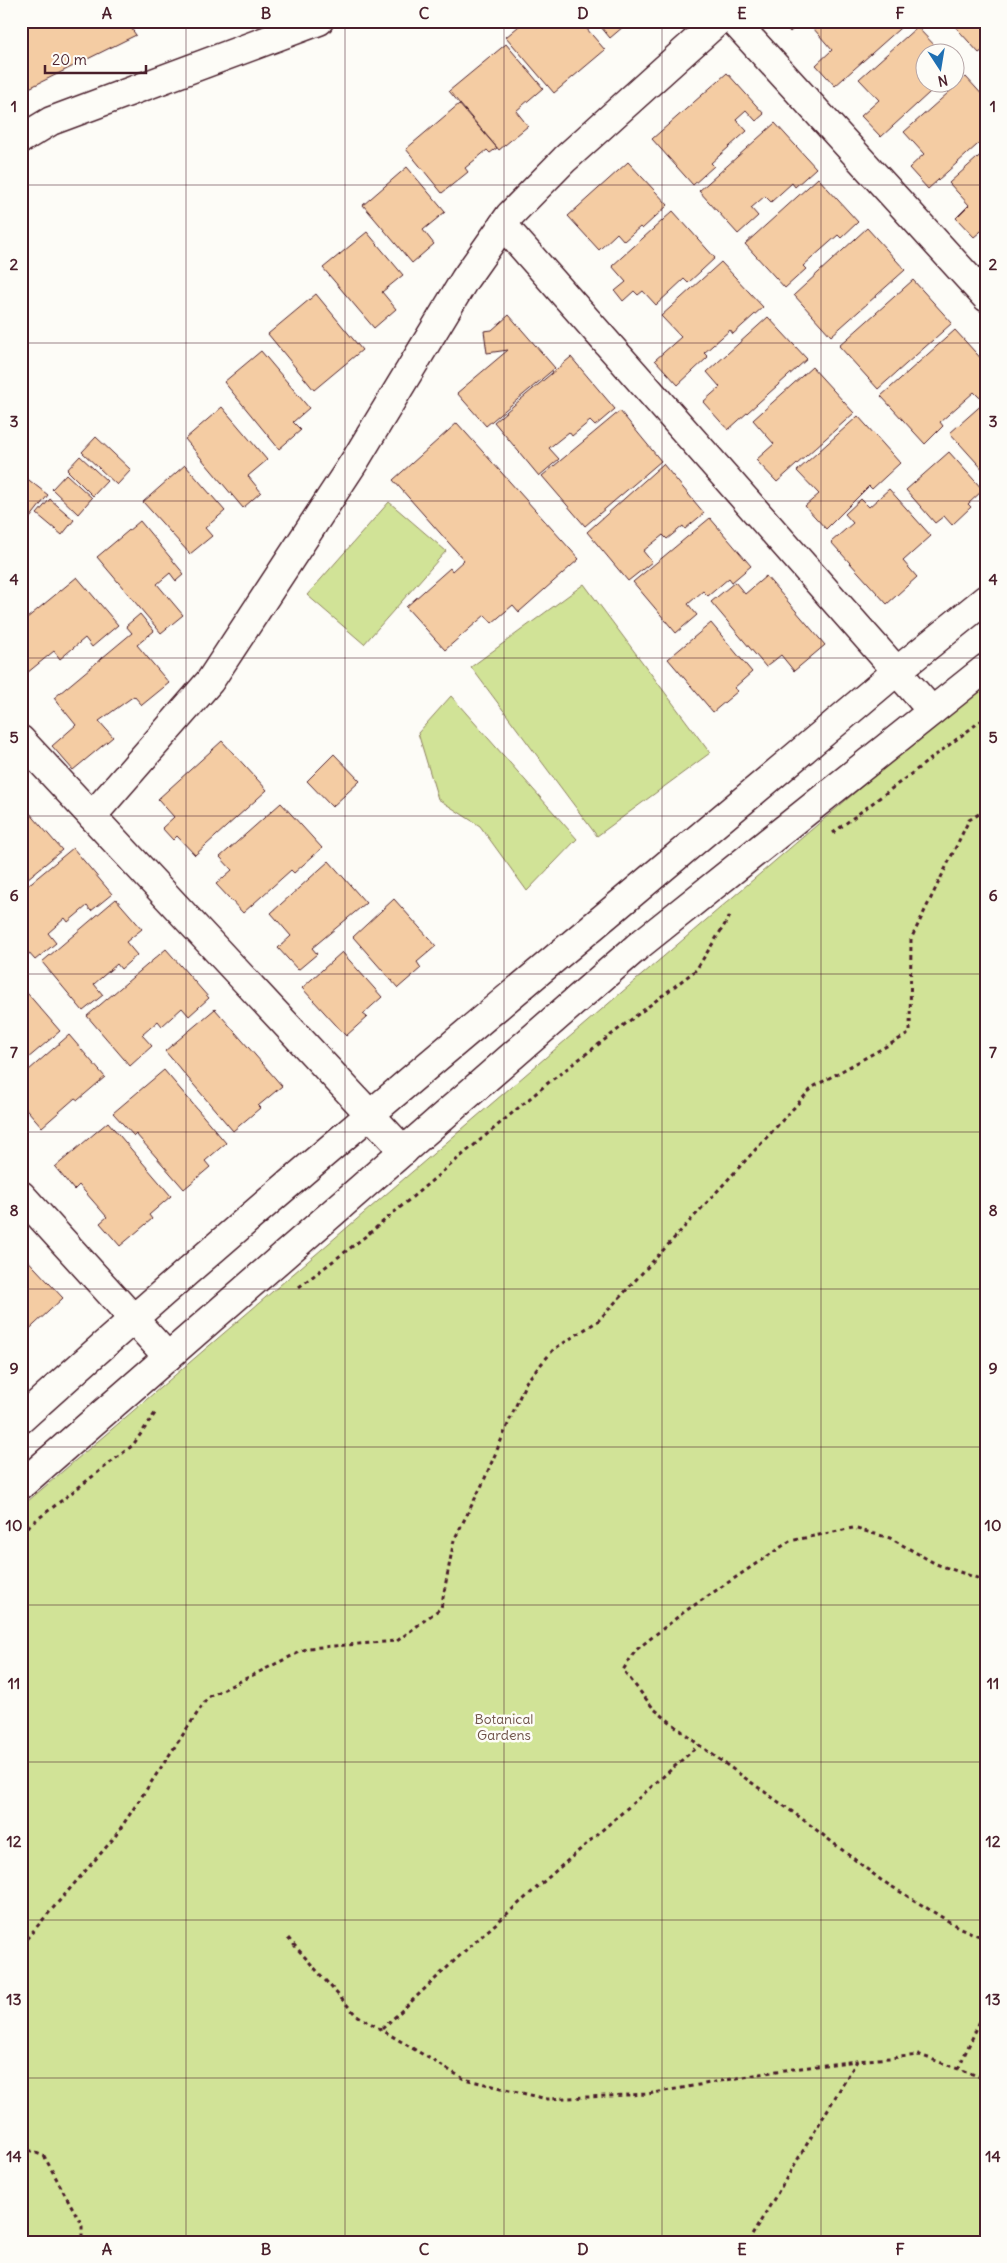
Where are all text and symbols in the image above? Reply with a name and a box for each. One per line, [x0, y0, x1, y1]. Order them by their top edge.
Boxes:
text: A [102, 3, 112, 23]
text: B [261, 3, 272, 23]
text: C [419, 3, 430, 23]
text: D [577, 3, 589, 23]
text: E [737, 3, 747, 23]
text: F [895, 3, 905, 23]
scale bar [45, 42, 146, 74]
north arrow [914, 42, 964, 92]
text: 20 m [52, 50, 87, 69]
text: N [936, 71, 949, 91]
text: 1 [11, 96, 17, 116]
text: 1 [990, 96, 996, 116]
text: 2 [10, 254, 19, 274]
text: 2 [989, 254, 998, 274]
text: 3 [9, 411, 19, 431]
text: 3 [988, 411, 998, 431]
text: 4 [9, 569, 19, 589]
text: 4 [988, 569, 998, 589]
text: 5 [9, 727, 19, 747]
text: 5 [988, 727, 998, 747]
text: 6 [9, 885, 19, 905]
text: 6 [988, 885, 998, 905]
text: 7 [10, 1042, 18, 1062]
text: 7 [989, 1042, 997, 1062]
text: 8 [9, 1200, 19, 1220]
text: 8 [988, 1200, 998, 1220]
text: 9 [9, 1358, 19, 1378]
text: 9 [988, 1358, 998, 1378]
text: 10 [6, 1515, 22, 1535]
text: 10 [985, 1515, 1001, 1535]
text: 11 [8, 1673, 20, 1693]
text: 11 [987, 1673, 999, 1693]
park label: Botanical Gardens [474, 1710, 534, 1744]
text: 12 [6, 1831, 22, 1851]
text: 12 [985, 1831, 1001, 1851]
text: 13 [6, 1989, 22, 2009]
text: 13 [985, 1989, 1001, 2009]
text: 14 [6, 2146, 22, 2166]
text: 14 [985, 2146, 1001, 2166]
text: A [102, 2239, 112, 2259]
text: B [261, 2239, 272, 2259]
text: C [419, 2239, 430, 2259]
text: D [577, 2239, 589, 2259]
text: E [737, 2239, 747, 2259]
text: F [895, 2239, 905, 2259]

